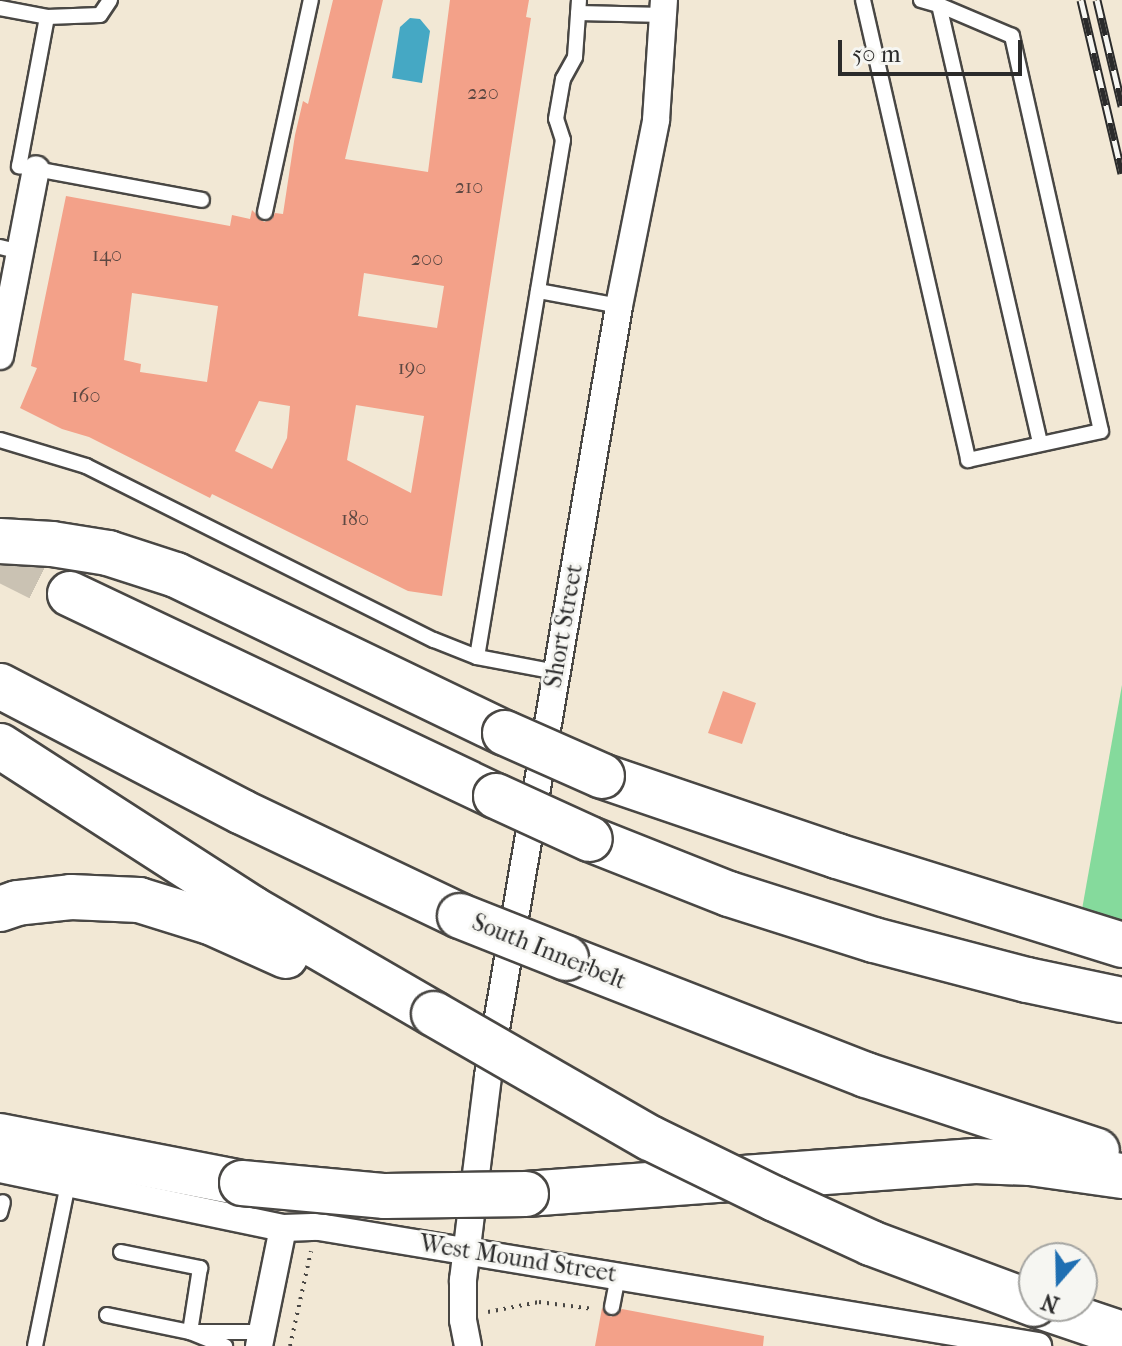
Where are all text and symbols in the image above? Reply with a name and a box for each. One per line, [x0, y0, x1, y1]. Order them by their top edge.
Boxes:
scale bar [842, 24, 1026, 74]
text: 50 m [852, 40, 901, 68]
house number: 220 [467, 80, 499, 104]
house number: 210 [455, 174, 483, 198]
house number: 140 [92, 242, 122, 266]
house number: 200 [411, 246, 443, 270]
house number: 190 [398, 355, 426, 379]
house number: 160 [72, 383, 100, 407]
house number: 180 [341, 506, 369, 530]
street label: Short Street [539, 562, 589, 690]
street label: South Innerbelt [468, 908, 630, 996]
street label: West Mound Street [417, 1229, 619, 1289]
north arrow [1018, 1242, 1098, 1322]
text: N [1038, 1288, 1063, 1318]

